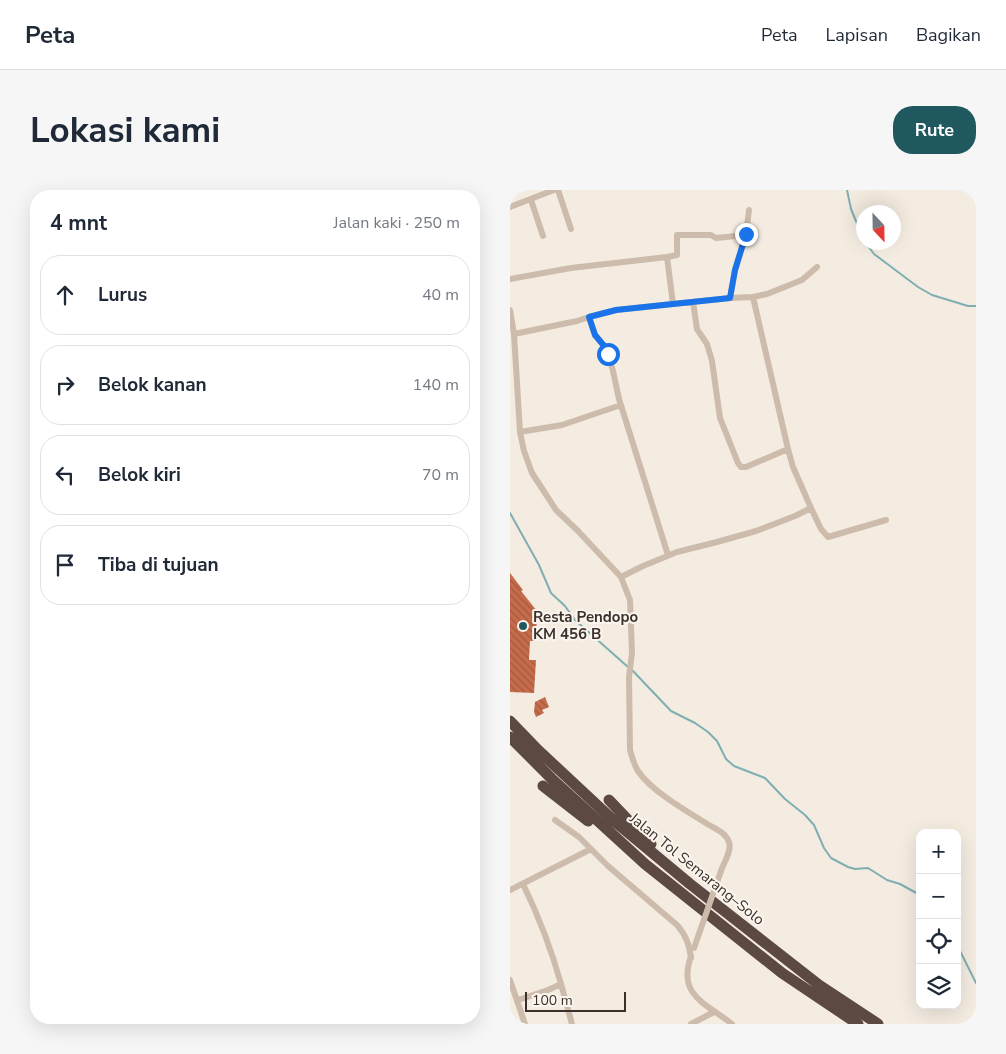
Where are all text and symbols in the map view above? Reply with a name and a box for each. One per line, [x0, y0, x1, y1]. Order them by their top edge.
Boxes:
text: Peta [25, 19, 75, 51]
text: Peta [761, 23, 797, 47]
text: Lapisan [825, 23, 888, 47]
text: Bagikan [916, 23, 981, 47]
button: Rute [893, 106, 976, 154]
text: Lokasi kami [30, 107, 220, 154]
north arrow [856, 205, 901, 250]
text: 4 mnt [50, 209, 107, 237]
text: Jalan kaki · 250 m [333, 212, 460, 234]
route end [735, 223, 758, 246]
icon: ahead [51, 281, 79, 309]
text: Lurus [98, 282, 147, 308]
text: 40 m [422, 284, 459, 306]
route start [597, 343, 620, 366]
icon: right [51, 371, 79, 399]
text: Belok kanan [98, 372, 207, 398]
text: 140 m [412, 374, 459, 396]
icon: left [51, 461, 79, 489]
text: Belok kiri [98, 462, 181, 488]
text: 70 m [422, 464, 459, 486]
icon: arrive [51, 551, 79, 579]
text: Tiba di tujuan [98, 552, 219, 578]
place label: Resta Pendopo KM 456 B [533, 607, 638, 644]
marker: Resta Pendopo KM 456 B [517, 620, 529, 632]
street label: Jalan Tol Semarang–Solo [625, 808, 769, 930]
map controls [916, 829, 961, 1009]
button: + [916, 829, 961, 874]
button: − [916, 874, 961, 919]
button: locate [916, 919, 961, 964]
button: layers [916, 964, 961, 1009]
scale bar [525, 989, 626, 1012]
text: 100 m [532, 991, 573, 1010]

